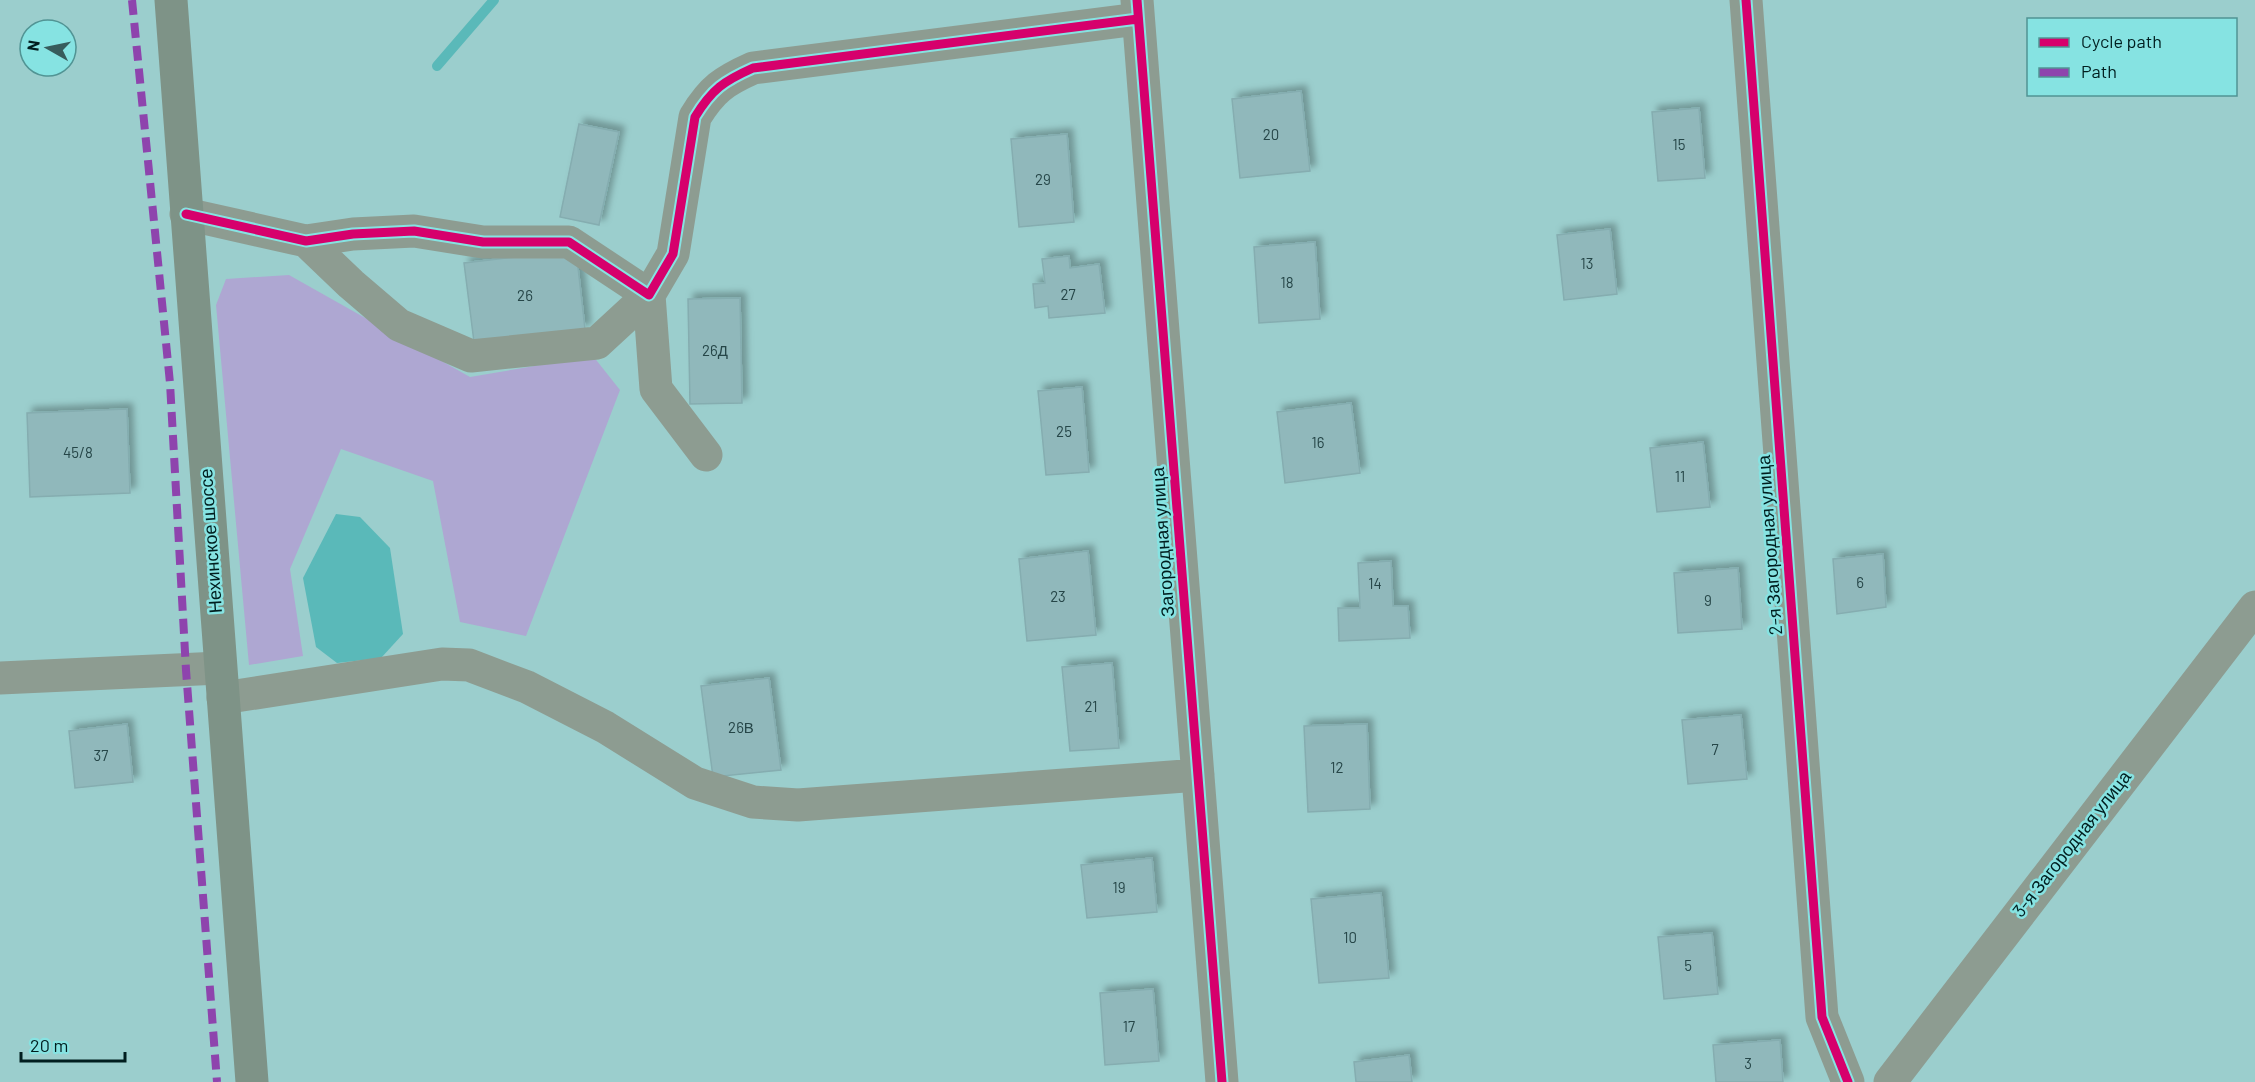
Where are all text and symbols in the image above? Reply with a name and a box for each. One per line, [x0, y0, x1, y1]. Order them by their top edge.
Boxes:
north arrow [18, 18, 78, 78]
legend [2027, 18, 2237, 96]
text: Cycle path [2081, 30, 2162, 52]
text: N [22, 39, 43, 52]
text: Path [2081, 60, 2117, 82]
house number: 20 [1263, 125, 1279, 143]
house number: 15 [1673, 135, 1685, 153]
house number: 29 [1035, 170, 1051, 188]
house number: 13 [1581, 254, 1593, 272]
house number: 18 [1280, 273, 1294, 291]
house number: 27 [1060, 285, 1076, 303]
house number: 26 [517, 286, 533, 304]
house number: 26Д [702, 341, 728, 359]
house number: 25 [1056, 422, 1072, 440]
house number: 16 [1312, 433, 1324, 451]
house number: 45/8 [63, 443, 93, 461]
street label: 2-я Загородная улица [1752, 454, 1786, 636]
street label: Загородная улица [1146, 466, 1178, 618]
house number: 11 [1675, 467, 1685, 485]
street label: Нехинское шоссе [194, 468, 226, 614]
house number: 6 [1856, 573, 1864, 591]
house number: 14 [1368, 574, 1382, 592]
house number: 23 [1050, 587, 1066, 605]
house number: 9 [1704, 591, 1712, 609]
house number: 21 [1084, 697, 1098, 715]
house number: 26В [728, 718, 754, 736]
house number: 7 [1711, 740, 1719, 758]
house number: 37 [94, 746, 108, 764]
house number: 12 [1330, 758, 1344, 776]
street label: 3-я Загородная улица [2007, 765, 2136, 921]
house number: 19 [1112, 878, 1126, 896]
house number: 10 [1343, 928, 1357, 946]
house number: 5 [1684, 956, 1692, 974]
house number: 17 [1123, 1017, 1135, 1035]
scale bar [21, 1025, 124, 1063]
text: 20 m [30, 1034, 68, 1056]
house number: 3 [1744, 1054, 1752, 1072]

